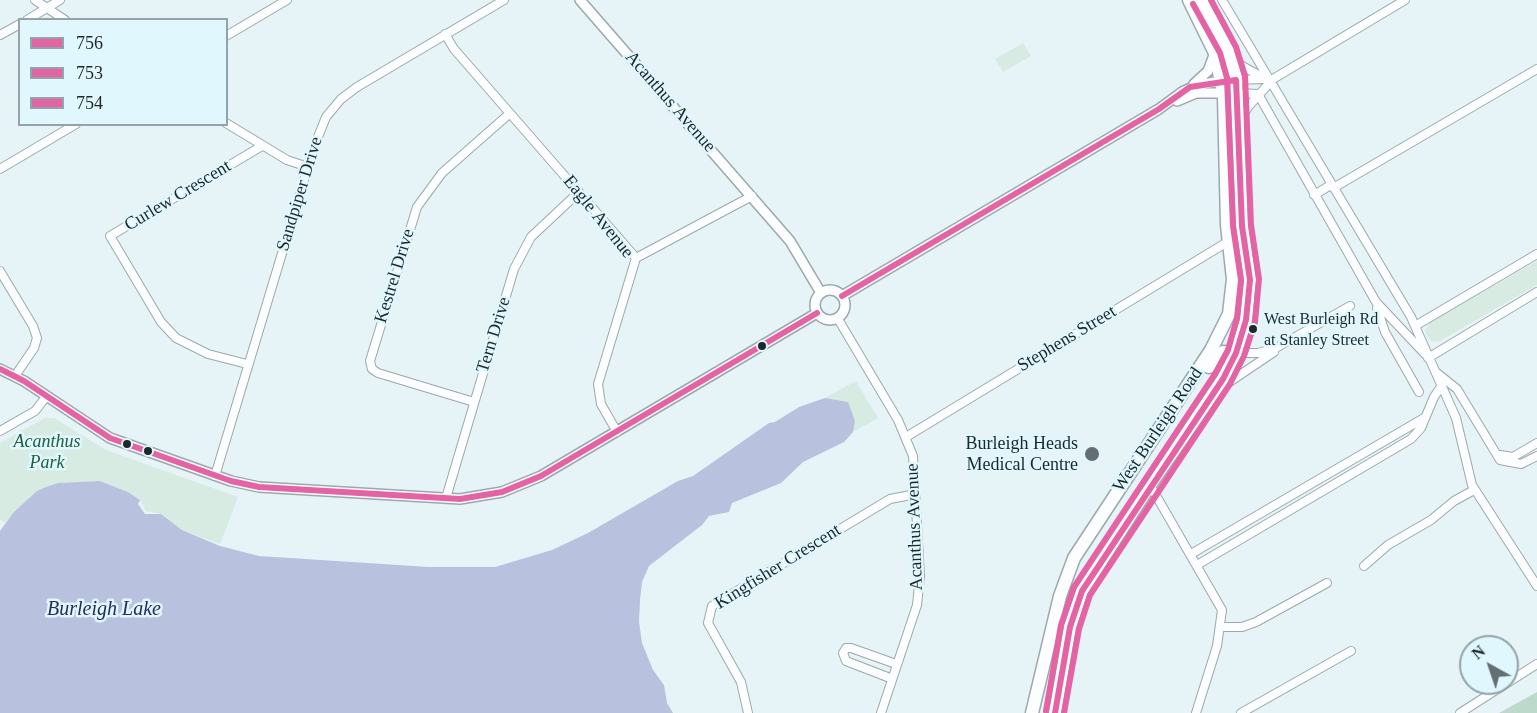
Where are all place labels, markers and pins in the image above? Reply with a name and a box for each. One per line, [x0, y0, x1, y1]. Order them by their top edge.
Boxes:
place label: West Burleigh Rd at Stanley Street [1264, 310, 1378, 348]
marker: West Burleigh Rd at Stanley Street [1247, 323, 1259, 335]
unlabelled marker [756, 340, 768, 352]
place label: Burleigh Heads Medical Centre [966, 433, 1078, 476]
unlabelled marker [121, 438, 133, 450]
unlabelled marker [142, 445, 154, 457]
marker: Burleigh Heads Medical Centre [1083, 445, 1101, 463]

